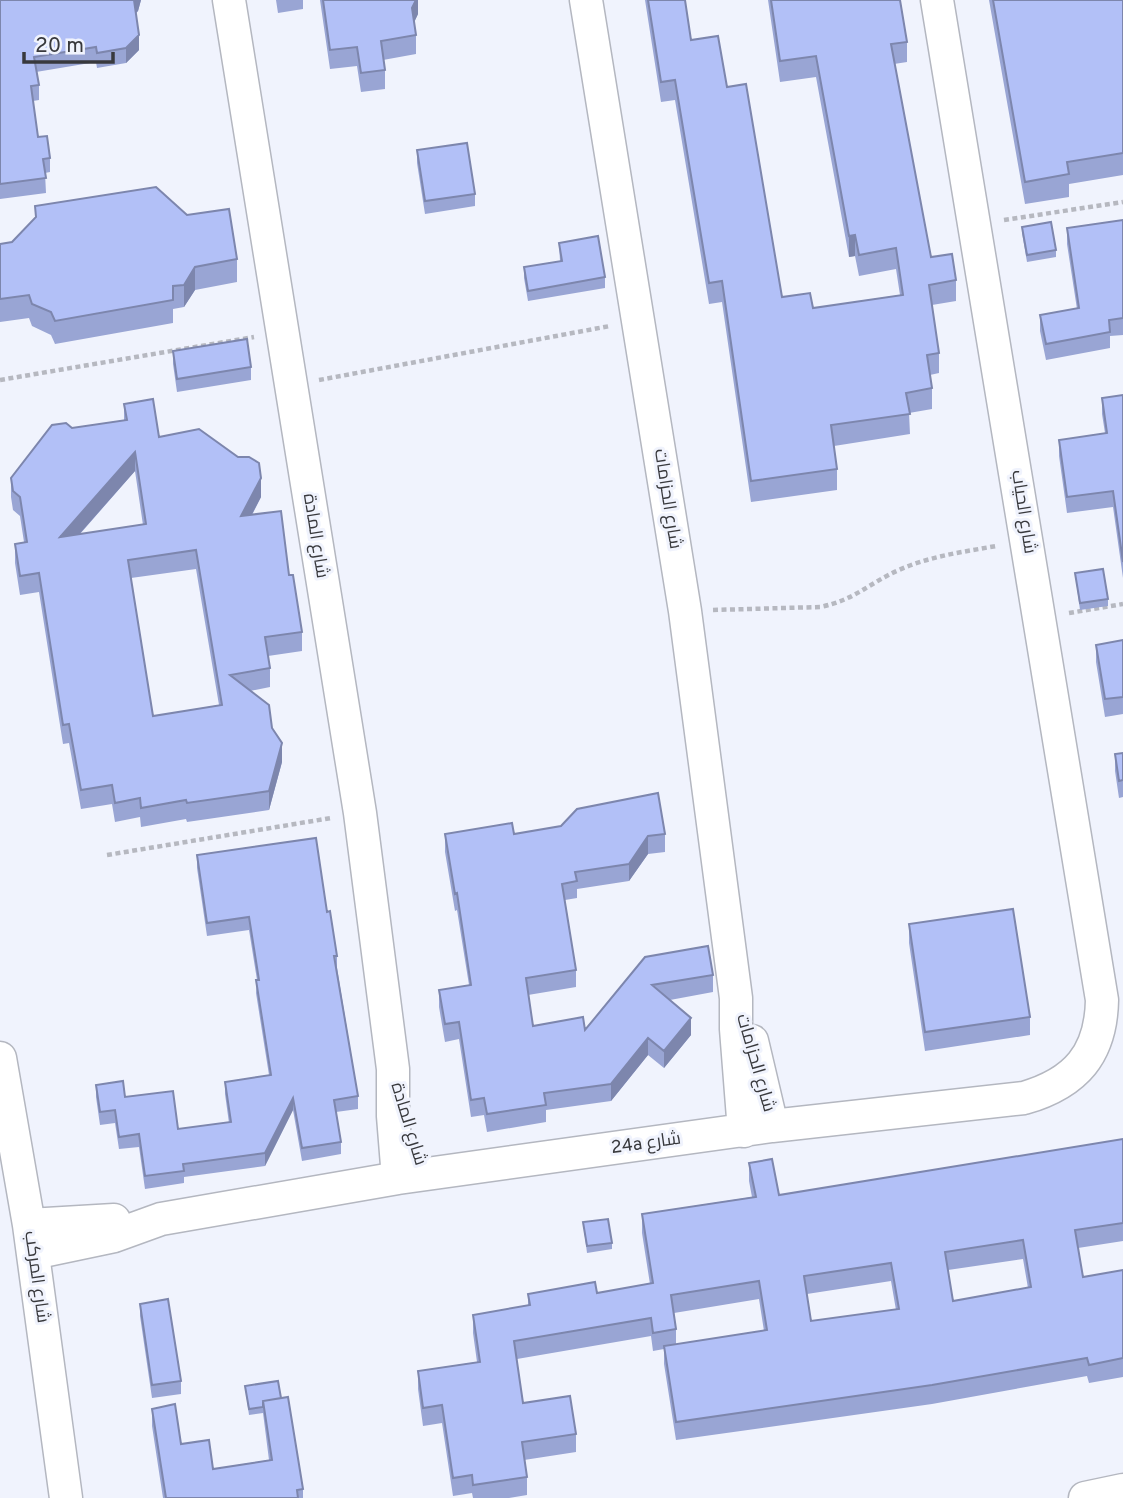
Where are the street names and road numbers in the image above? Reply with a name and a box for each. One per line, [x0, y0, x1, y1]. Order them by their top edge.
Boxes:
street label: شارع الحزامات [648, 447, 686, 551]
street label: شارع الحياب [1005, 468, 1041, 556]
street label: شارع المادة [297, 492, 333, 580]
street label: شارع الحزامات [730, 1011, 780, 1115]
street label: شارع المادة [384, 1080, 432, 1168]
street label: 24a شارع [609, 1128, 683, 1160]
street label: شارع المركب [18, 1230, 54, 1324]

